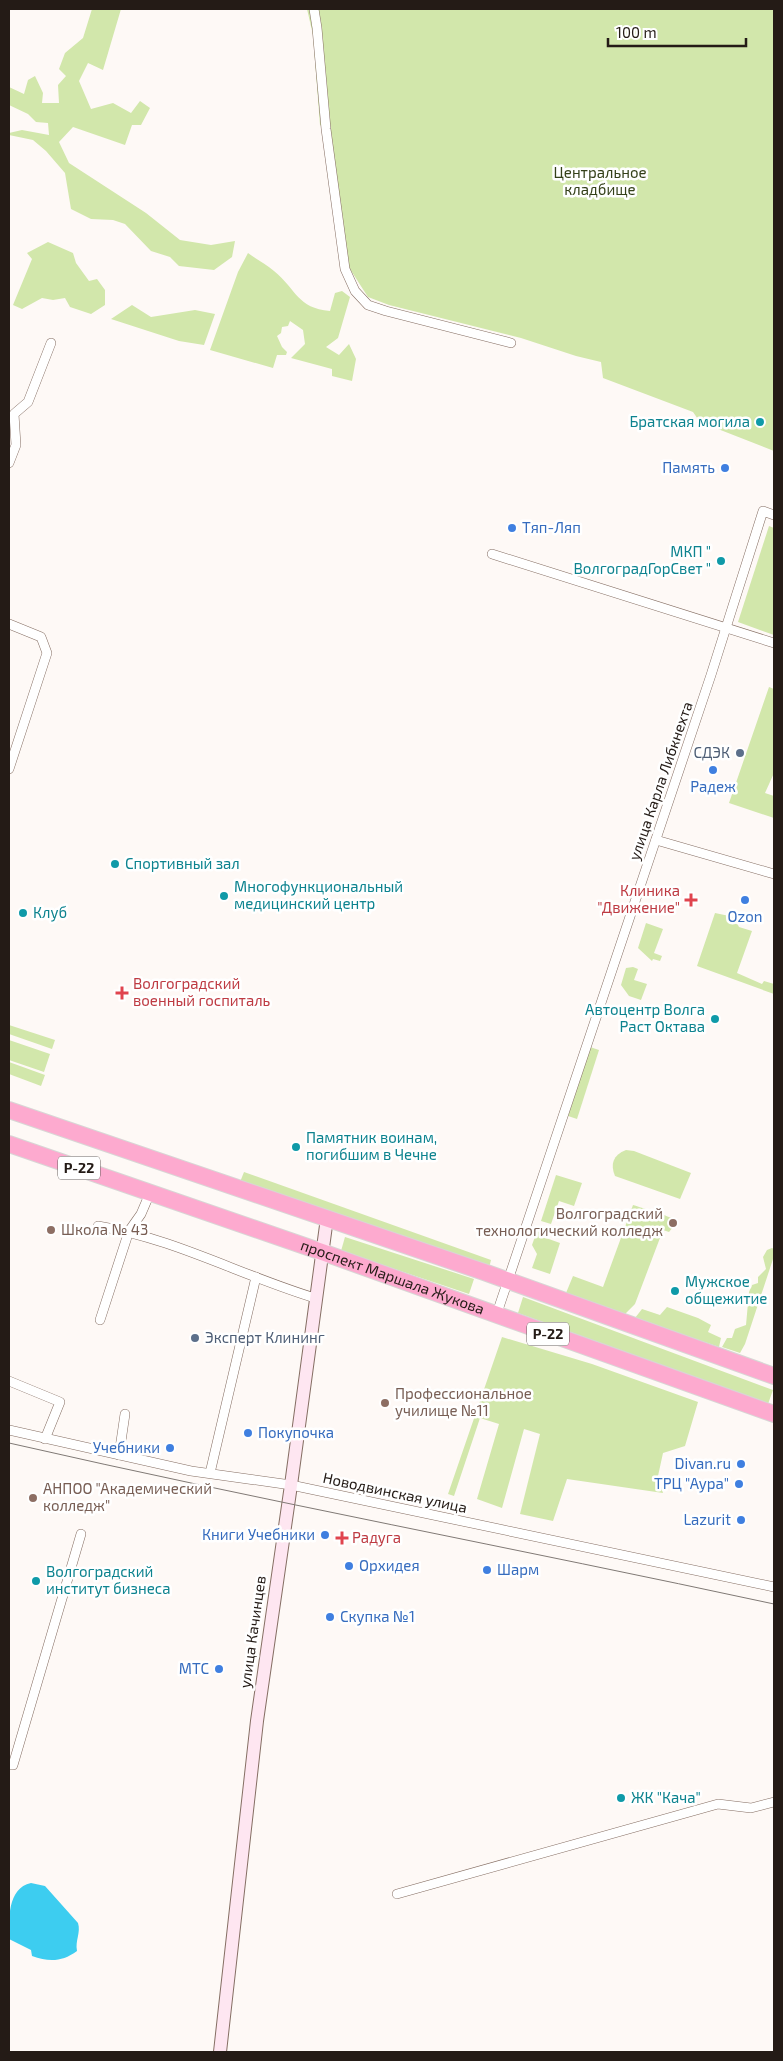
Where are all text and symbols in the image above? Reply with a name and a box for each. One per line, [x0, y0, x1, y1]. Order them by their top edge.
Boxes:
scale bar [608, 15, 746, 47]
text: 100 m [616, 23, 657, 41]
park label: Центральное кладбище [553, 163, 647, 198]
place label: Братская могила [629, 412, 750, 430]
marker: Братская могила [754, 416, 766, 428]
place label: Память [662, 458, 715, 476]
marker: Память [719, 462, 731, 474]
place label: Тяп-Ляп [522, 518, 581, 536]
marker: Тяп-Ляп [506, 522, 518, 534]
place label: МКП " ВолгоградГорСвет " [574, 542, 711, 577]
marker: МКП " ВолгоградГорСвет " [715, 555, 727, 567]
street label: улица Карла Либкнехта [624, 699, 697, 863]
place label: СДЭК [693, 743, 730, 761]
marker: СДЭК [734, 747, 746, 759]
marker: Радеж [707, 764, 719, 776]
place label: Радеж [690, 777, 736, 795]
place label: Спортивный зал [125, 854, 240, 872]
marker: Спортивный зал [109, 858, 121, 870]
place label: Многофункциональный медицинский центр [234, 877, 403, 912]
place label: Клиника "Движение" [597, 881, 680, 916]
marker: Многофункциональный медицинский центр [218, 890, 230, 902]
marker: Клиника "Движение" [684, 893, 698, 907]
marker: Ozon [739, 894, 751, 906]
place label: Клуб [33, 903, 67, 922]
marker: Клуб [17, 907, 29, 919]
place label: Ozon [728, 907, 762, 925]
place label: Волгоградский военный госпиталь [133, 974, 271, 1009]
marker: Волгоградский военный госпиталь [115, 986, 129, 1000]
place label: Автоцентр Волга Раст Октава [585, 1000, 705, 1035]
marker: Автоцентр Волга Раст Октава [709, 1013, 721, 1025]
place label: Памятник воинам, погибшим в Чечне [306, 1128, 437, 1163]
marker: Памятник воинам, погибшим в Чечне [290, 1141, 302, 1153]
road number: Р-22 [58, 1156, 100, 1180]
place label: Волгоградский технологический колледж [476, 1204, 663, 1239]
marker: Волгоградский технологический колледж [667, 1217, 679, 1229]
place label: Школа № 43 [61, 1220, 148, 1238]
marker: Школа № 43 [45, 1224, 57, 1236]
street label: проспект Маршала Жукова [298, 1235, 487, 1318]
place label: Мужское общежитие [685, 1272, 767, 1307]
marker: Мужское общежитие [669, 1285, 681, 1297]
road number: Р-22 [527, 1322, 569, 1346]
place label: Эксперт Клининг [205, 1328, 325, 1346]
marker: Эксперт Клининг [189, 1332, 201, 1344]
place label: Профессиональное училище №11 [395, 1384, 532, 1420]
marker: Профессиональное училище №11 [379, 1397, 391, 1409]
place label: Покупочка [258, 1423, 334, 1442]
marker: Покупочка [242, 1427, 254, 1439]
place label: Учебники [93, 1438, 160, 1456]
marker: Учебники [164, 1442, 176, 1454]
place label: Divan.ru [674, 1454, 731, 1472]
marker: Divan.ru [735, 1458, 747, 1470]
street label: Новодвинская улица [321, 1468, 469, 1517]
place label: ТРЦ "Аура" [654, 1474, 729, 1493]
marker: ТРЦ "Аура" [733, 1478, 745, 1490]
place label: АНПОО "Академический колледж" [43, 1479, 212, 1514]
marker: АНПОО "Академический колледж" [27, 1492, 39, 1504]
place label: Lazurit [683, 1510, 731, 1528]
marker: Lazurit [735, 1514, 747, 1526]
place label: Книги Учебники [202, 1525, 315, 1543]
place label: Радуга [352, 1528, 401, 1547]
marker: Книги Учебники [319, 1529, 331, 1541]
marker: Радуга [336, 1532, 348, 1544]
place label: Орхидея [359, 1556, 420, 1574]
marker: Орхидея [343, 1560, 355, 1572]
place label: Шарм [497, 1560, 539, 1578]
place label: Волгоградский институт бизнеса [46, 1562, 170, 1598]
marker: Шарм [481, 1564, 493, 1576]
marker: Волгоградский институт бизнеса [30, 1575, 42, 1587]
street label: улица Качинцев [235, 1575, 270, 1689]
place label: Скупка №1 [340, 1607, 415, 1626]
marker: Скупка №1 [324, 1611, 336, 1623]
place label: МТС [179, 1659, 209, 1677]
marker: МТС [213, 1663, 225, 1675]
place label: ЖК "Кача" [631, 1788, 701, 1806]
marker: ЖК "Кача" [615, 1792, 627, 1804]

